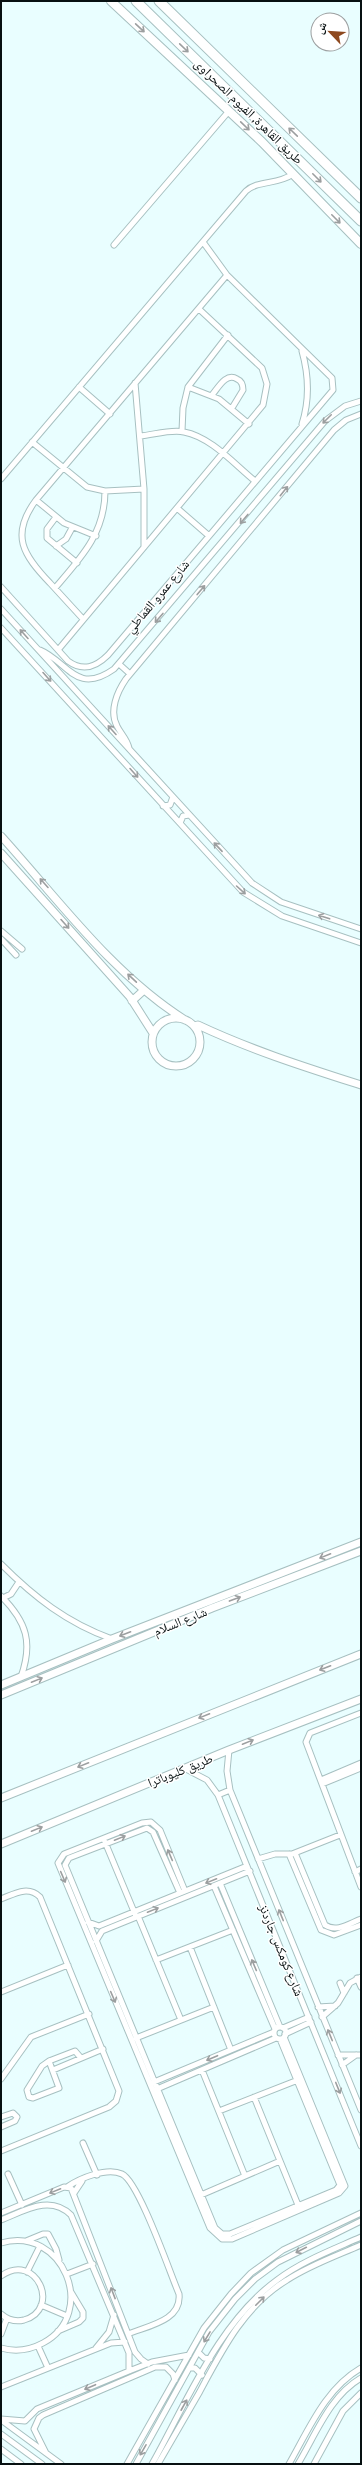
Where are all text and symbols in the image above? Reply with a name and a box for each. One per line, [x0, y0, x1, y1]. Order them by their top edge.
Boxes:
north arrow [310, 12, 350, 52]
text: ش [312, 19, 331, 36]
one-way arrow [135, 23, 145, 32]
one-way arrow [179, 43, 189, 52]
street label: طريق القاهرة, الفيوم الصحراوى [191, 55, 307, 168]
one-way arrow [240, 121, 250, 131]
one-way arrow [288, 127, 298, 137]
one-way arrow [312, 173, 322, 183]
one-way arrow [331, 214, 341, 224]
one-way arrow [322, 414, 332, 424]
one-way arrow [280, 485, 289, 496]
one-way arrow [239, 514, 248, 524]
street label: شارع عمرو القماطي [122, 556, 195, 638]
one-way arrow [196, 585, 205, 596]
one-way arrow [155, 613, 164, 623]
one-way arrow [19, 629, 29, 639]
one-way arrow [42, 672, 51, 682]
one-way arrow [107, 725, 116, 735]
one-way arrow [129, 768, 138, 778]
one-way arrow [213, 842, 223, 852]
one-way arrow [39, 878, 49, 888]
one-way arrow [236, 885, 246, 894]
one-way arrow [318, 913, 331, 920]
one-way arrow [60, 919, 69, 929]
one-way arrow [127, 974, 137, 983]
one-way arrow [319, 1553, 331, 1561]
one-way arrow [229, 1595, 241, 1603]
street label: شارع السلام [151, 1603, 210, 1641]
one-way arrow [120, 1630, 132, 1638]
one-way arrow [319, 1664, 331, 1672]
one-way arrow [31, 1675, 43, 1683]
one-way arrow [198, 1713, 210, 1721]
one-way arrow [241, 1738, 253, 1746]
street label: طريق كليوباترا [145, 1750, 215, 1791]
one-way arrow [78, 1761, 90, 1769]
one-way arrow [31, 1825, 43, 1833]
one-way arrow [114, 1833, 126, 1841]
one-way arrow [166, 1849, 173, 1861]
one-way arrow [59, 1871, 67, 1883]
one-way arrow [206, 1877, 218, 1885]
street label: شارع كومكس جاردنز [254, 1901, 308, 1999]
one-way arrow [146, 1906, 158, 1914]
one-way arrow [277, 1909, 284, 1921]
one-way arrow [250, 1960, 258, 1972]
one-way arrow [110, 1991, 117, 2003]
one-way arrow [326, 2030, 333, 2042]
one-way arrow [207, 2055, 219, 2062]
one-way arrow [334, 2081, 342, 2093]
one-way arrow [50, 2188, 62, 2195]
one-way arrow [295, 2247, 307, 2254]
one-way arrow [108, 2287, 116, 2299]
one-way arrow [255, 2296, 265, 2306]
one-way arrow [202, 2331, 210, 2343]
one-way arrow [85, 2384, 97, 2392]
one-way arrow [181, 2400, 189, 2412]
one-way arrow [139, 2444, 147, 2456]

